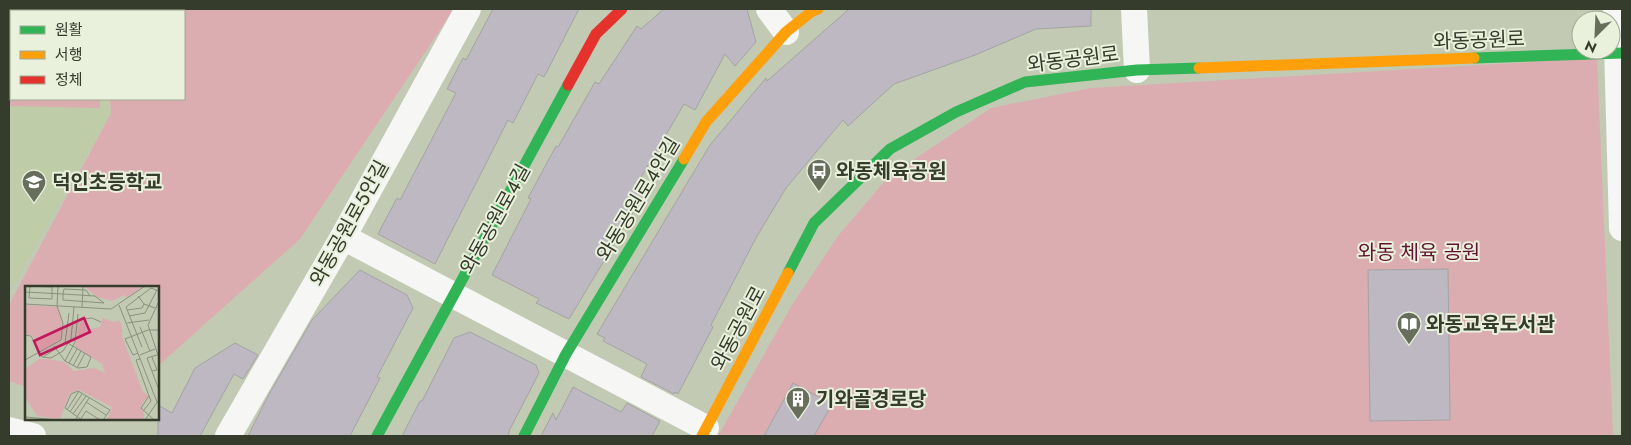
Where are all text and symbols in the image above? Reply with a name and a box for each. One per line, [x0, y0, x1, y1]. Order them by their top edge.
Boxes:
legend [10, 10, 185, 100]
north arrow [1571, 10, 1621, 60]
text: 원활 [55, 19, 83, 41]
street label: 와동공원로 [1433, 24, 1525, 57]
text: N [1582, 35, 1600, 58]
street label: 와동공원로 [1026, 39, 1120, 79]
text: 서행 [55, 44, 83, 66]
text: 정체 [55, 69, 83, 91]
street label: 와동공원로4안길 [590, 132, 687, 267]
street label: 와동공원로5안길 [303, 155, 396, 292]
place label: 와동체육공원 [836, 157, 946, 186]
bus stop icon: 와동체육공원 [806, 158, 832, 192]
street label: 와동공원로4길 [453, 159, 538, 280]
place label: 덕인초등학교 [52, 168, 162, 197]
school or university icon: 덕인초등학교 [21, 169, 47, 203]
park label: 와동 체육 공원 [1358, 238, 1480, 267]
street label: 와동공원로 [704, 281, 773, 376]
inset map [25, 286, 159, 420]
place label: 와동교육도서관 [1426, 310, 1555, 339]
library icon: 와동교육도서관 [1396, 311, 1422, 345]
place label: 기와골경로당 [816, 385, 926, 414]
building icon: 기와골경로당 [785, 386, 811, 420]

